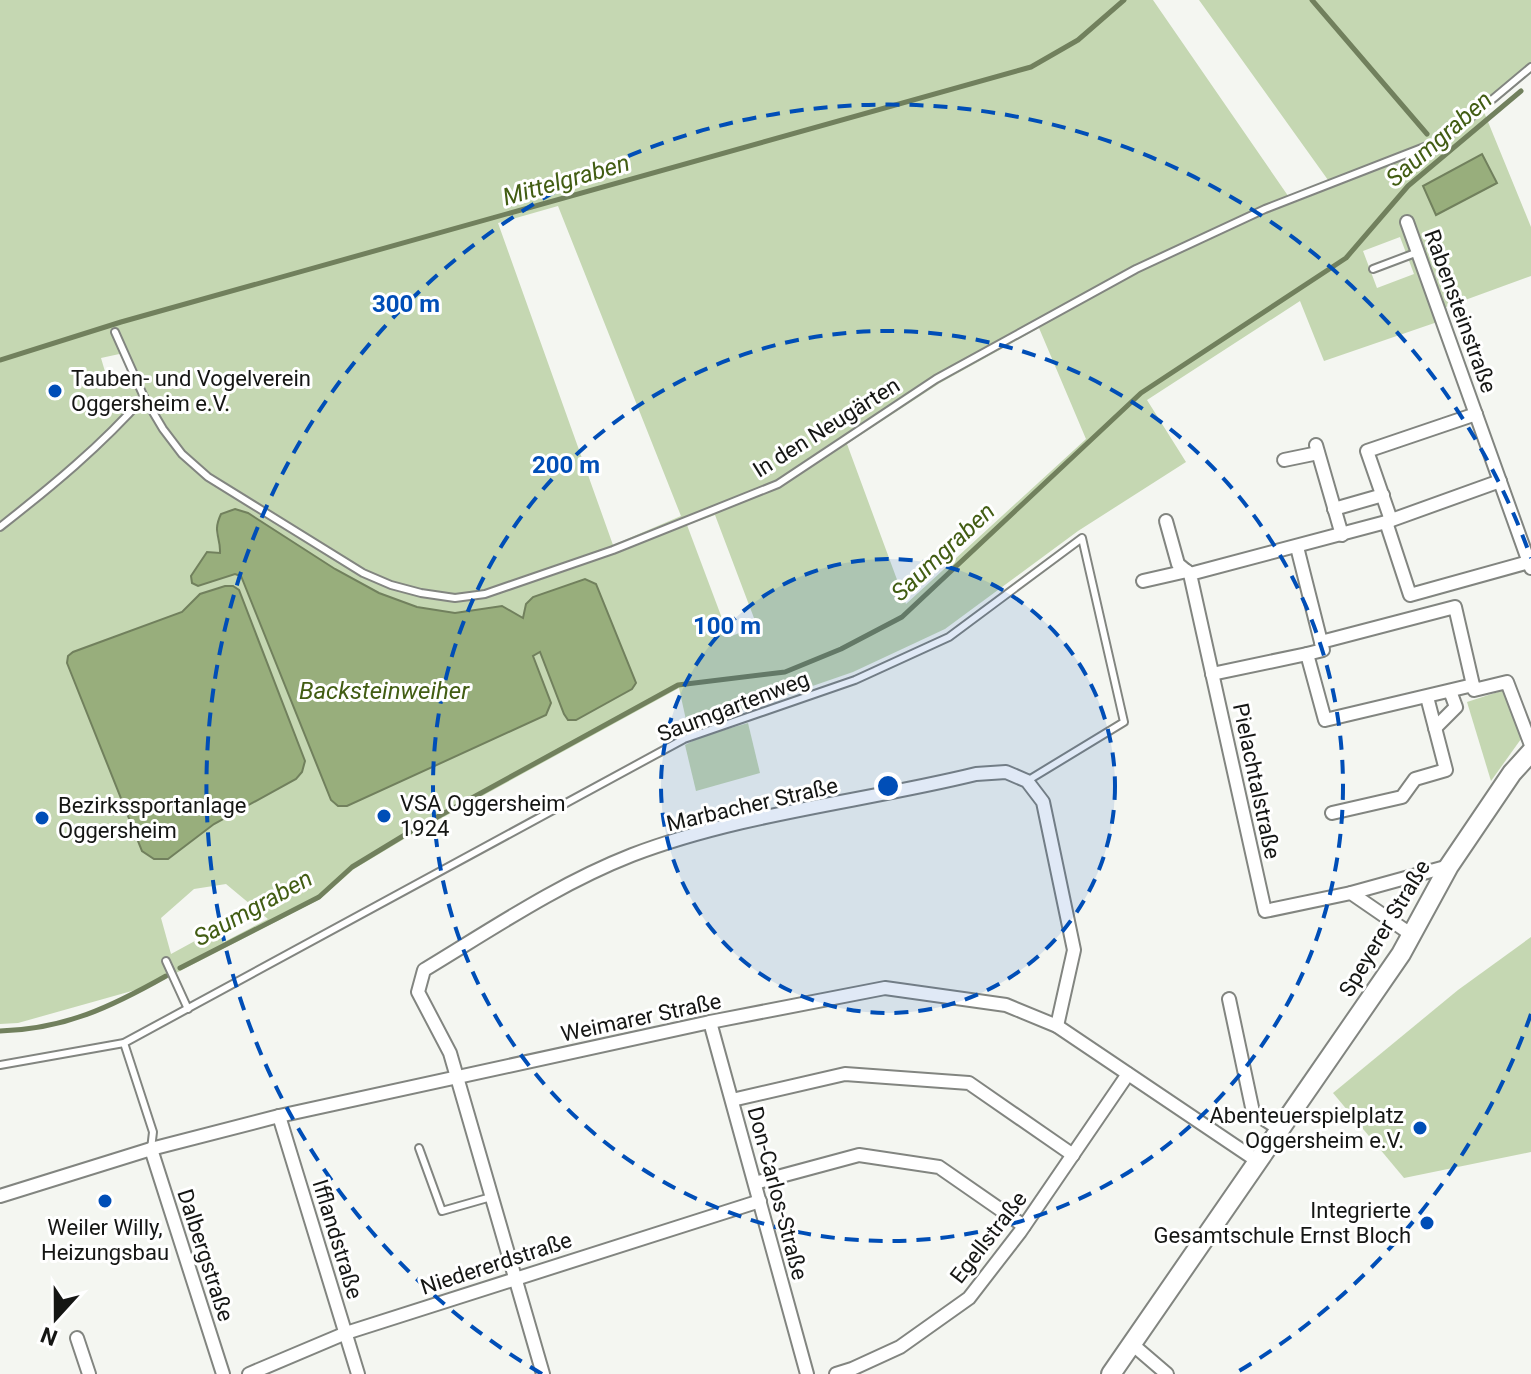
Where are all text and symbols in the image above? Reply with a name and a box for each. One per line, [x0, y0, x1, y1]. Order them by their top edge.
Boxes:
water label: Saumgraben [1380, 85, 1498, 193]
water label: Mittelgraben [499, 149, 633, 211]
street label: Rabensteinstraße [1419, 226, 1502, 396]
text: 300 m [372, 290, 440, 318]
place label: Tauben- und Vogelverein Oggersheim e.V. [71, 366, 311, 416]
street label: In den Neugärten [748, 372, 904, 483]
marker: Tauben- und Vogelverein Oggersheim e.V. [46, 382, 64, 400]
text: 200 m [532, 451, 600, 479]
water label: Saumgraben [885, 497, 1001, 607]
text: 100 m [693, 612, 761, 640]
street label: Saumgartenweg [654, 666, 812, 747]
water label: Backsteinweiher [299, 677, 470, 705]
street label: Pielachtalstraße [1228, 701, 1285, 861]
centre of rings [874, 772, 902, 800]
street label: Marbacher Straße [664, 773, 840, 836]
place label: VSA Oggersheim 1924 [400, 791, 566, 841]
place label: Bezirkssportanlage Oggersheim [58, 793, 247, 843]
marker: VSA Oggersheim 1924 [375, 807, 393, 825]
marker: Bezirkssportanlage Oggersheim [33, 809, 51, 827]
street label: Speyerer Straße [1334, 856, 1435, 1001]
water label: Saumgraben [189, 864, 317, 952]
street label: Weimarer Straße [559, 988, 724, 1047]
place label: Abenteuerspielplatz Oggersheim e.V. [1210, 1103, 1404, 1153]
street label: Don-Carlos-Straße [742, 1104, 813, 1282]
marker: Abenteuerspielplatz Oggersheim e.V. [1411, 1119, 1429, 1137]
street label: Ifflandstraße [308, 1176, 368, 1302]
street label: Dalbergstraße [172, 1186, 239, 1324]
street label: Egellstraße [945, 1187, 1032, 1288]
marker: Weiler Willy, Heizungsbau [96, 1192, 114, 1210]
place label: Integrierte Gesamtschule Ernst Bloch [1154, 1198, 1411, 1248]
marker: Integrierte Gesamtschule Ernst Bloch [1418, 1214, 1436, 1232]
place label: Weiler Willy, Heizungsbau [41, 1215, 169, 1265]
street label: Niedererdstraße [417, 1227, 575, 1300]
north arrow [16, 1278, 96, 1358]
text: N [37, 1322, 61, 1351]

